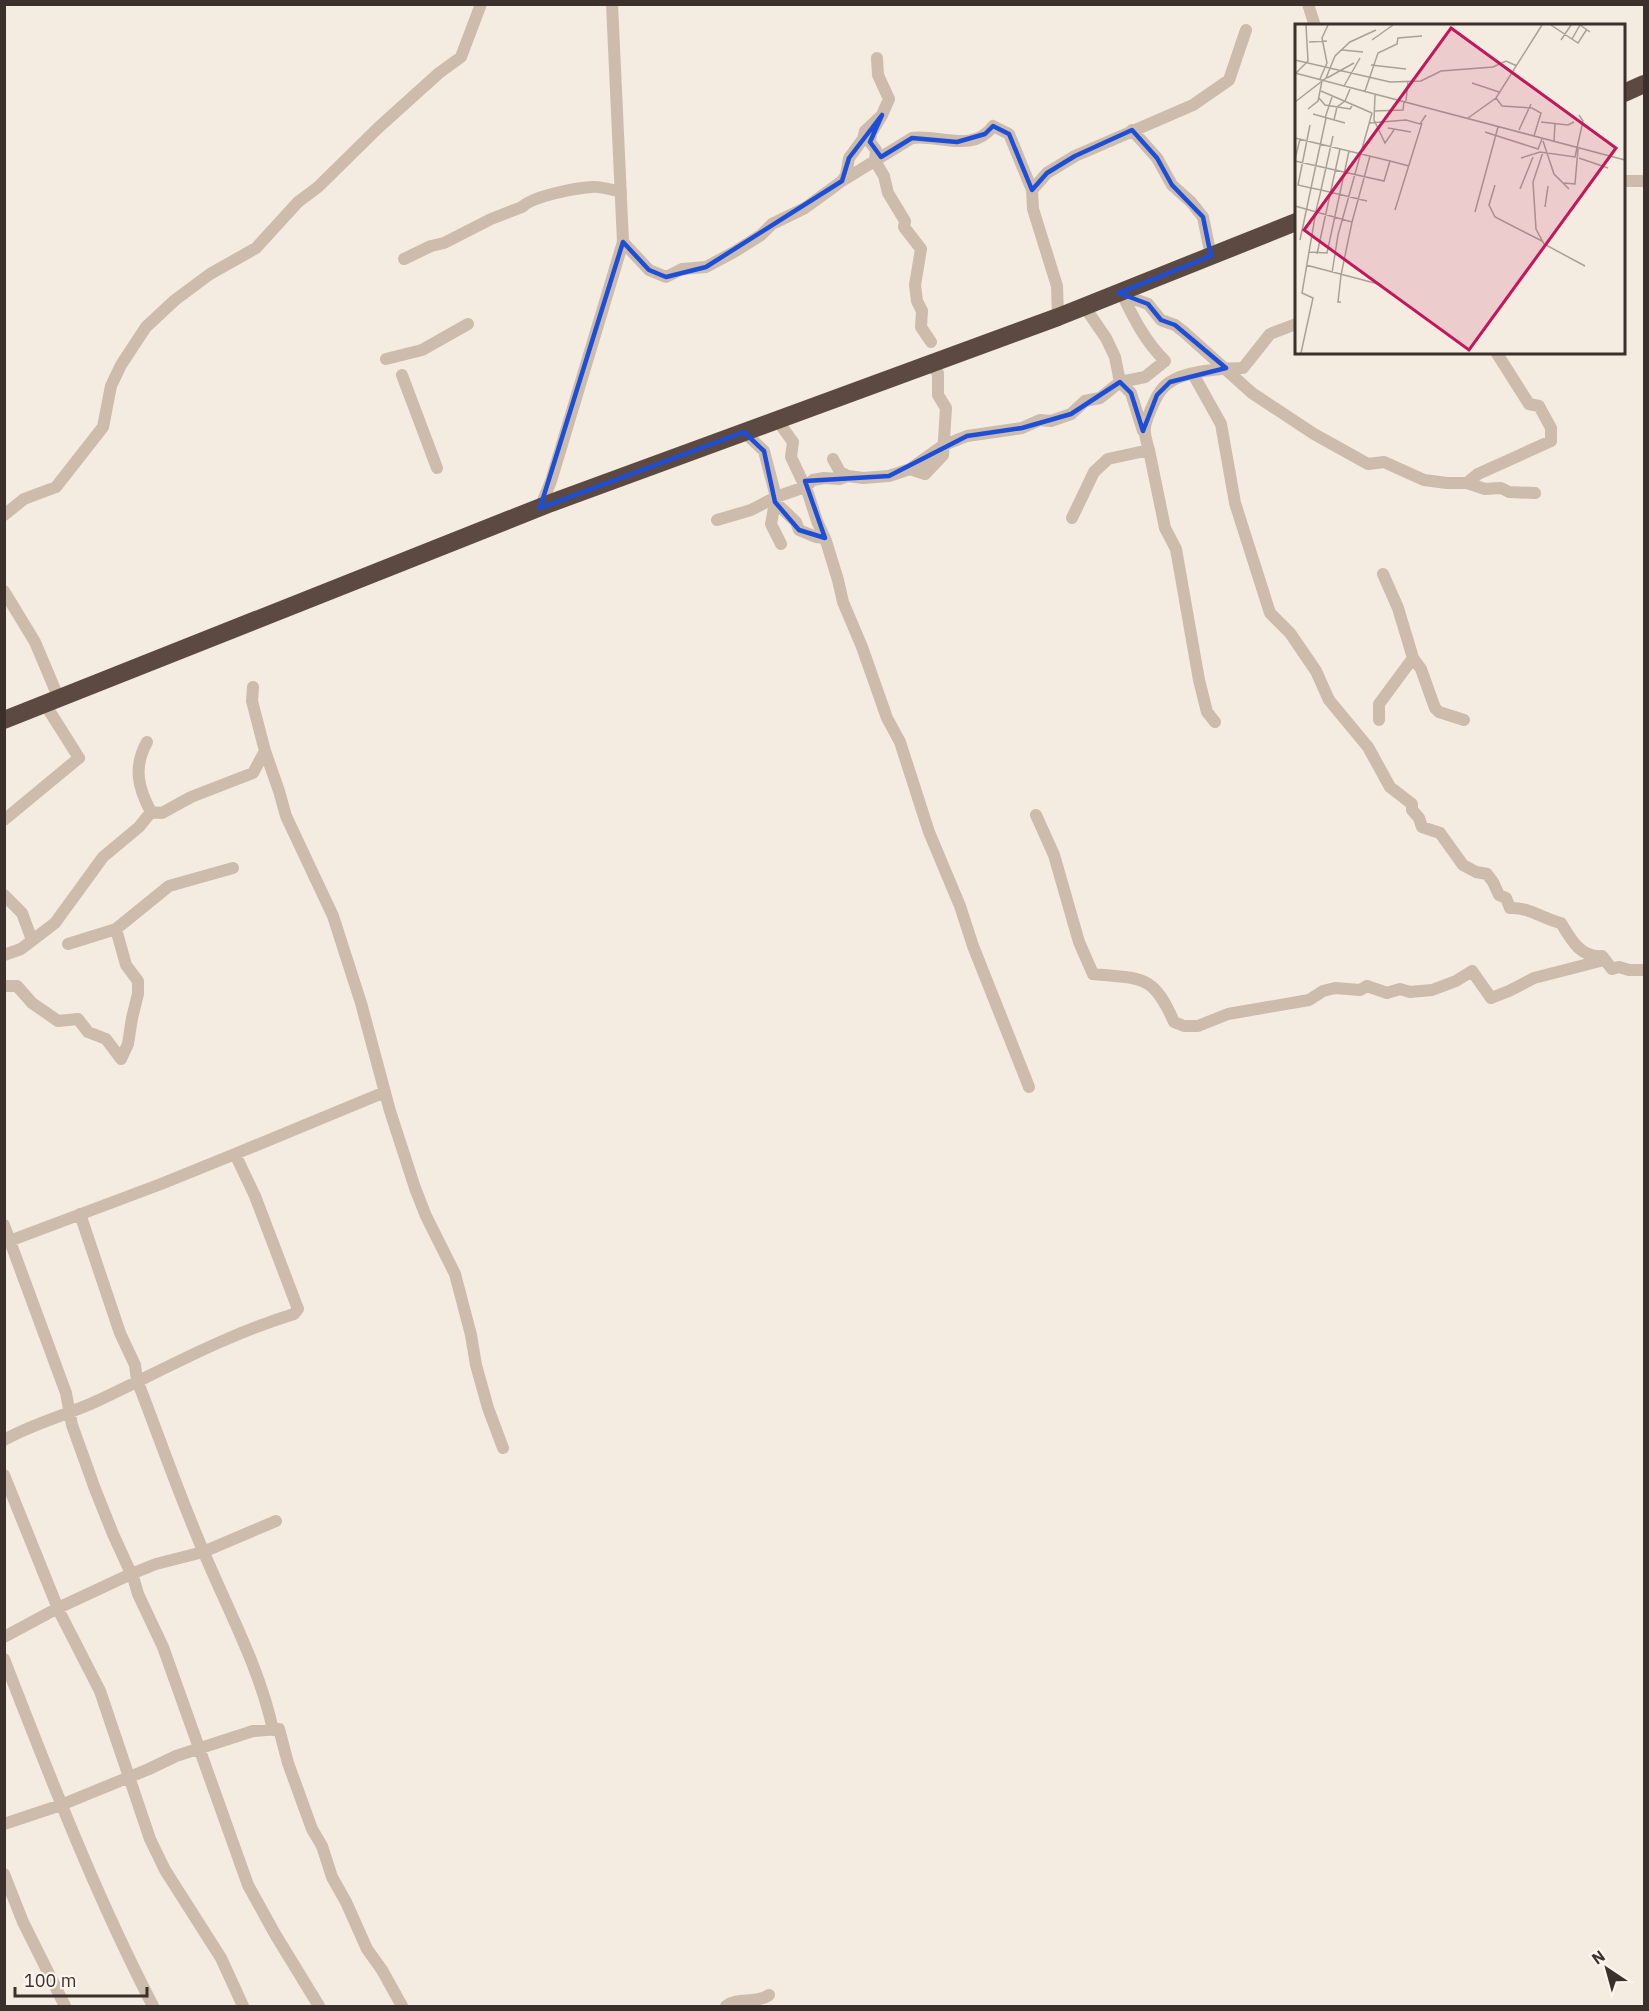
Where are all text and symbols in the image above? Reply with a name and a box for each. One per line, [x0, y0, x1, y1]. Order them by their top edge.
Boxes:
inset map [1295, 24, 1625, 354]
north arrow [1577, 1939, 1637, 1999]
text: N [1588, 1945, 1609, 1968]
scale bar [15, 1960, 147, 1998]
text: 100 m [24, 1969, 76, 1992]

